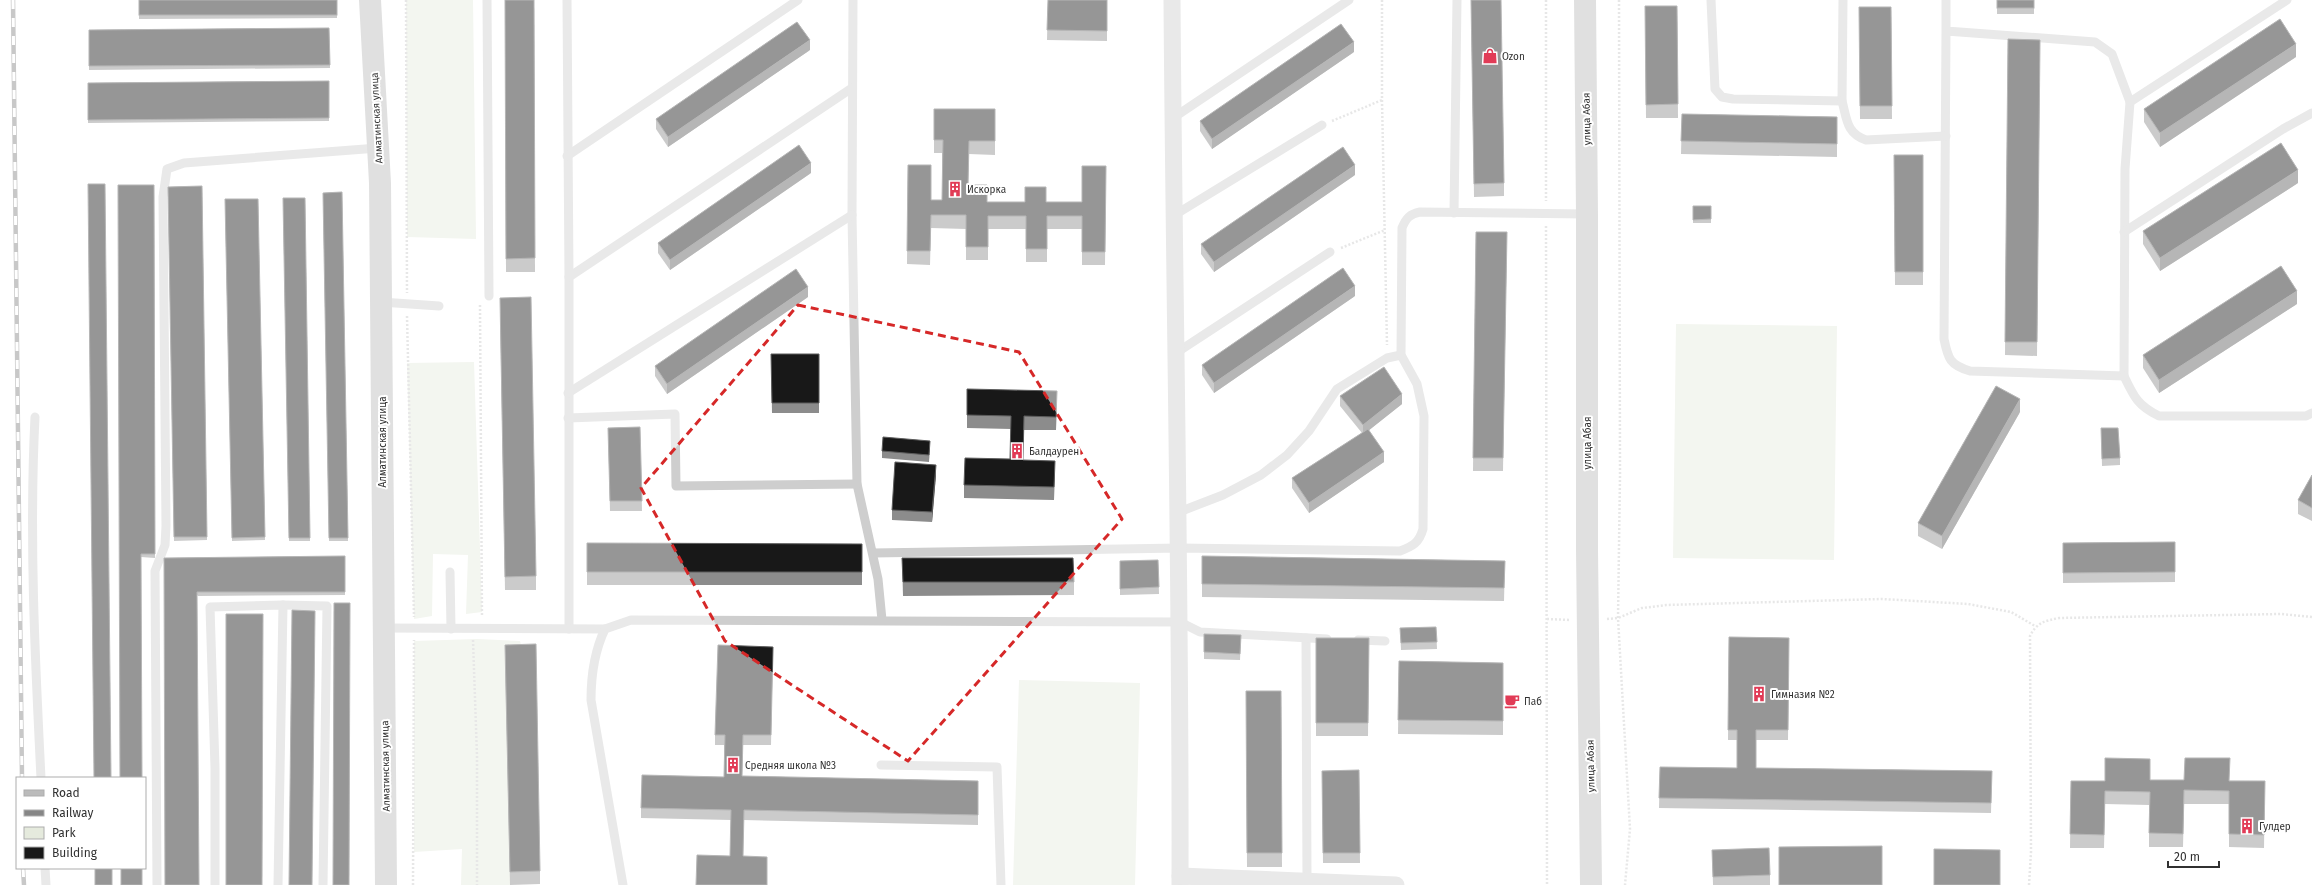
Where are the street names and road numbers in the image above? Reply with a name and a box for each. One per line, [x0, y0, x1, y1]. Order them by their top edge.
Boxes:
street label: Алматинская улица [369, 72, 385, 164]
street label: улица Абая [1581, 92, 1593, 146]
street label: Алматинская улица [377, 396, 389, 488]
street label: улица Абая [1582, 417, 1594, 469]
street label: Алматинская улица [379, 720, 393, 812]
street label: улица Абая [1585, 739, 1597, 793]

